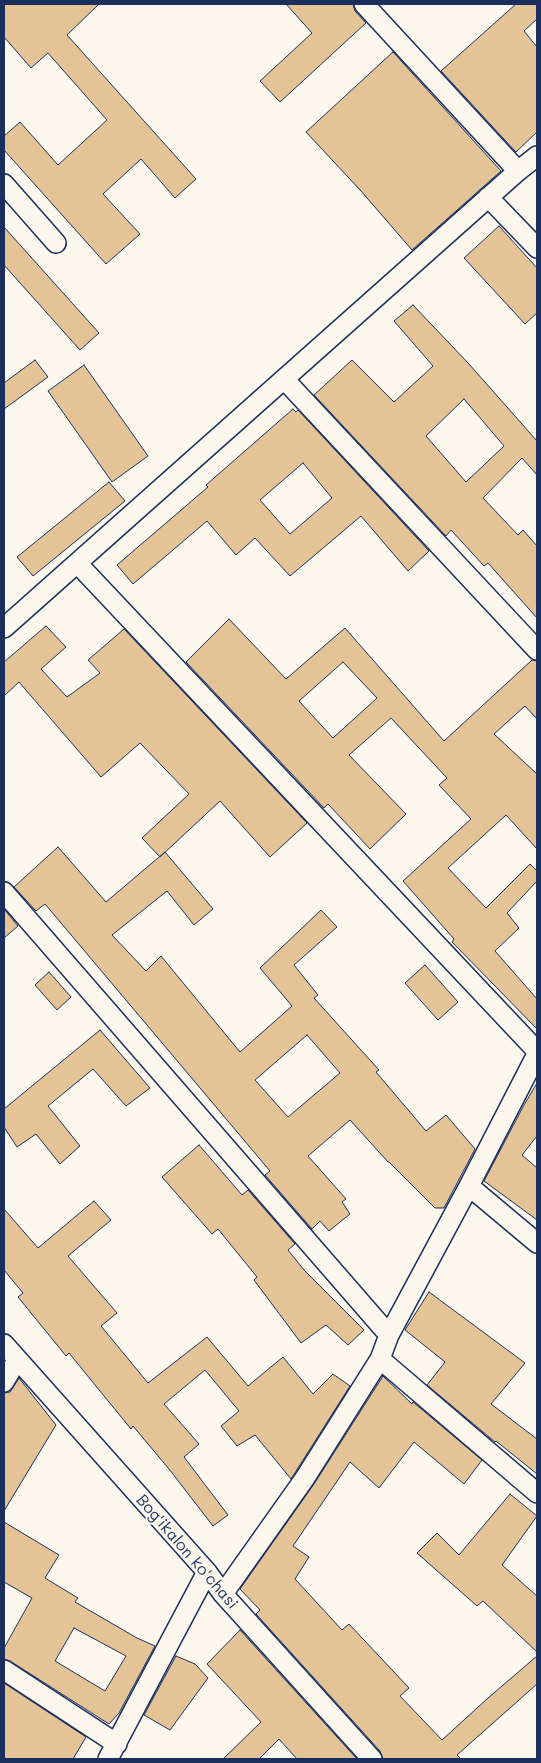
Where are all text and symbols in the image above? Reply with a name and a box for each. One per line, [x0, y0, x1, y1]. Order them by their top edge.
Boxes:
street label: Bog'ikalon ko'chasi [132, 1491, 242, 1613]

